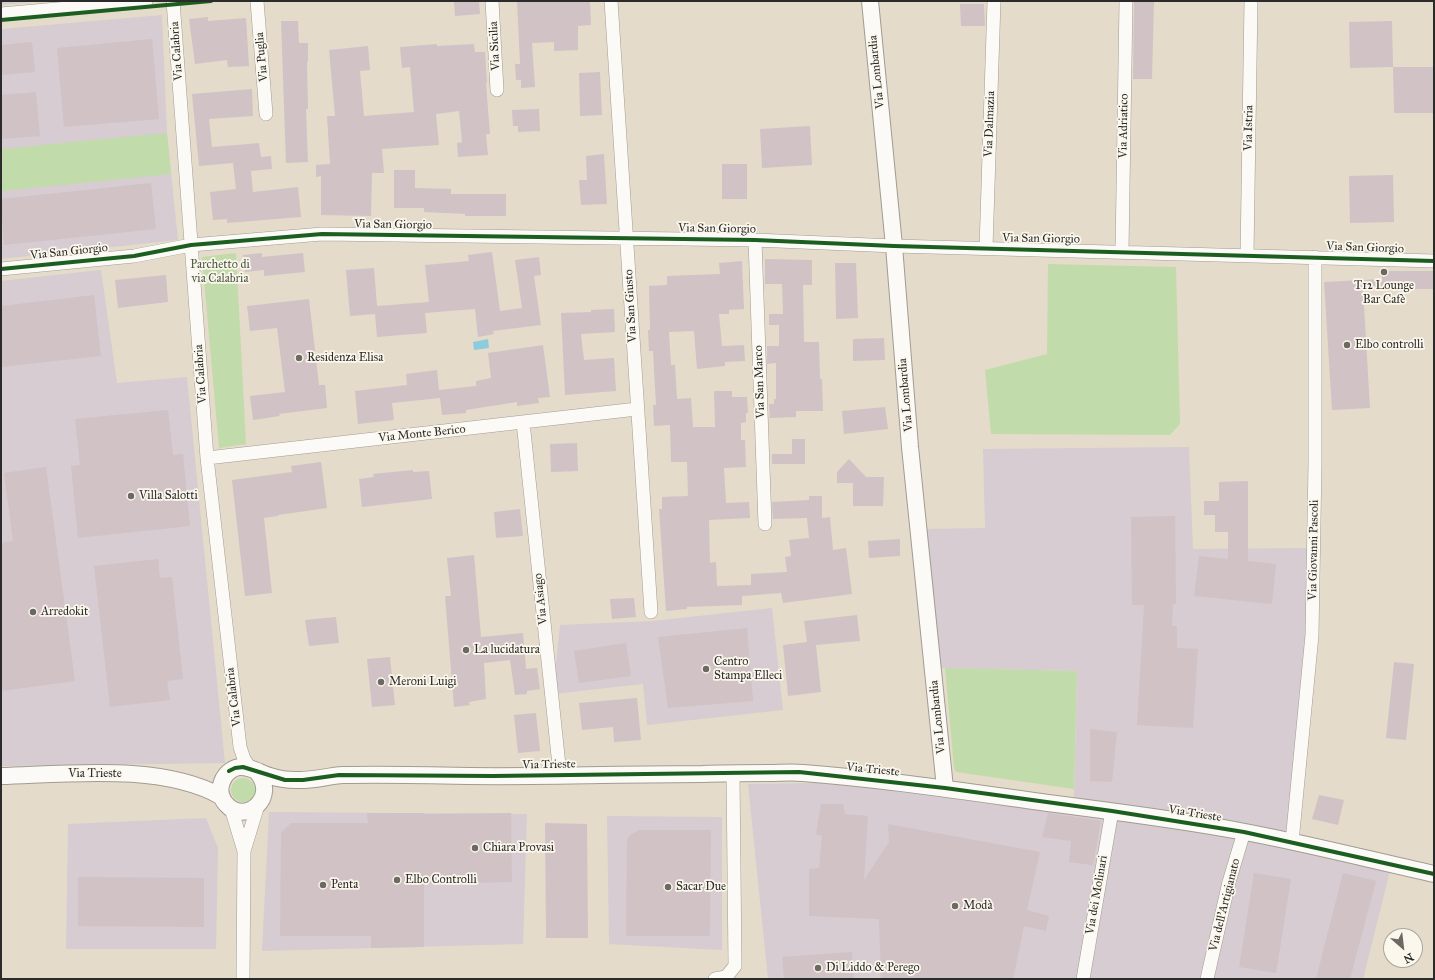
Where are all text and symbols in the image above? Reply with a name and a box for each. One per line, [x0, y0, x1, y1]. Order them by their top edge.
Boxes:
street label: Via Calabria [168, 21, 186, 81]
street label: Via Sicilia [487, 21, 503, 71]
street label: Via Puglia [253, 32, 271, 82]
street label: Via Lombardia [866, 34, 888, 110]
street label: Via Dalmazia [982, 91, 998, 157]
street label: Via Adriatico [1116, 93, 1132, 159]
street label: Via Istria [1241, 105, 1257, 151]
street label: Via San Giorgio [354, 217, 432, 233]
street label: Via San Giorgio [678, 221, 756, 237]
street label: Via San Giorgio [1002, 231, 1080, 247]
street label: Via San Giorgio [1326, 239, 1404, 257]
street label: Via San Giorgio [30, 241, 108, 263]
park label: Parchetto di via Calabria [190, 258, 250, 286]
marker: T12 Lounge Bar Cafè [1379, 267, 1389, 277]
street label: Via San Giusto [622, 269, 640, 343]
place label: T12 Lounge Bar Cafè [1354, 279, 1414, 307]
place label: Elbo controlli [1355, 338, 1424, 352]
marker: Elbo controlli [1342, 340, 1352, 350]
street label: Via Calabria [192, 344, 210, 404]
street label: Via San Marco [752, 345, 768, 419]
place label: Residenza Elisa [307, 351, 383, 365]
marker: Residenza Elisa [294, 353, 304, 363]
street label: Via Lombardia [896, 358, 916, 432]
street label: Via Monte Berico [378, 422, 466, 446]
place label: Villa Salotti [139, 489, 198, 503]
marker: Villa Salotti [126, 491, 136, 501]
street label: Via Giovanni Pascoli [1306, 499, 1322, 601]
street label: Via Asiago [531, 572, 551, 626]
place label: Arredokit [41, 605, 88, 619]
marker: Arredokit [28, 607, 38, 617]
place label: La lucidatura [474, 643, 540, 657]
marker: La lucidatura [461, 645, 471, 655]
place label: Centro Stampa Elleci [714, 655, 782, 683]
marker: Centro Stampa Elleci [701, 664, 711, 674]
street label: Via Calabria [223, 667, 245, 727]
place label: Meroni Luigi [389, 675, 457, 689]
marker: Meroni Luigi [376, 677, 386, 687]
street label: Via Lombardia [927, 679, 949, 755]
street label: Via Trieste [522, 757, 576, 773]
street label: Via Trieste [846, 760, 900, 780]
street label: Via Trieste [68, 767, 122, 781]
street label: Via Trieste [1167, 803, 1223, 825]
place label: Chiara Provasi [483, 841, 554, 855]
marker: Chiara Provasi [470, 843, 480, 853]
street label: Via dei Molinari [1083, 854, 1111, 936]
street label: Via dell'Artigianato [1206, 857, 1244, 953]
place label: Elbo Controlli [405, 873, 477, 887]
marker: Elbo Controlli [392, 875, 402, 885]
place label: Penta [331, 878, 358, 892]
marker: Penta [318, 880, 328, 890]
place label: Sacar Due [676, 880, 726, 894]
marker: Sacar Due [663, 882, 673, 892]
place label: Modà [963, 899, 992, 913]
marker: Modà [950, 901, 960, 911]
north arrow [1383, 928, 1423, 968]
text: N [1401, 950, 1416, 966]
place label: Di Liddo & Perego [826, 961, 920, 975]
marker: Di Liddo & Perego [813, 963, 823, 973]

